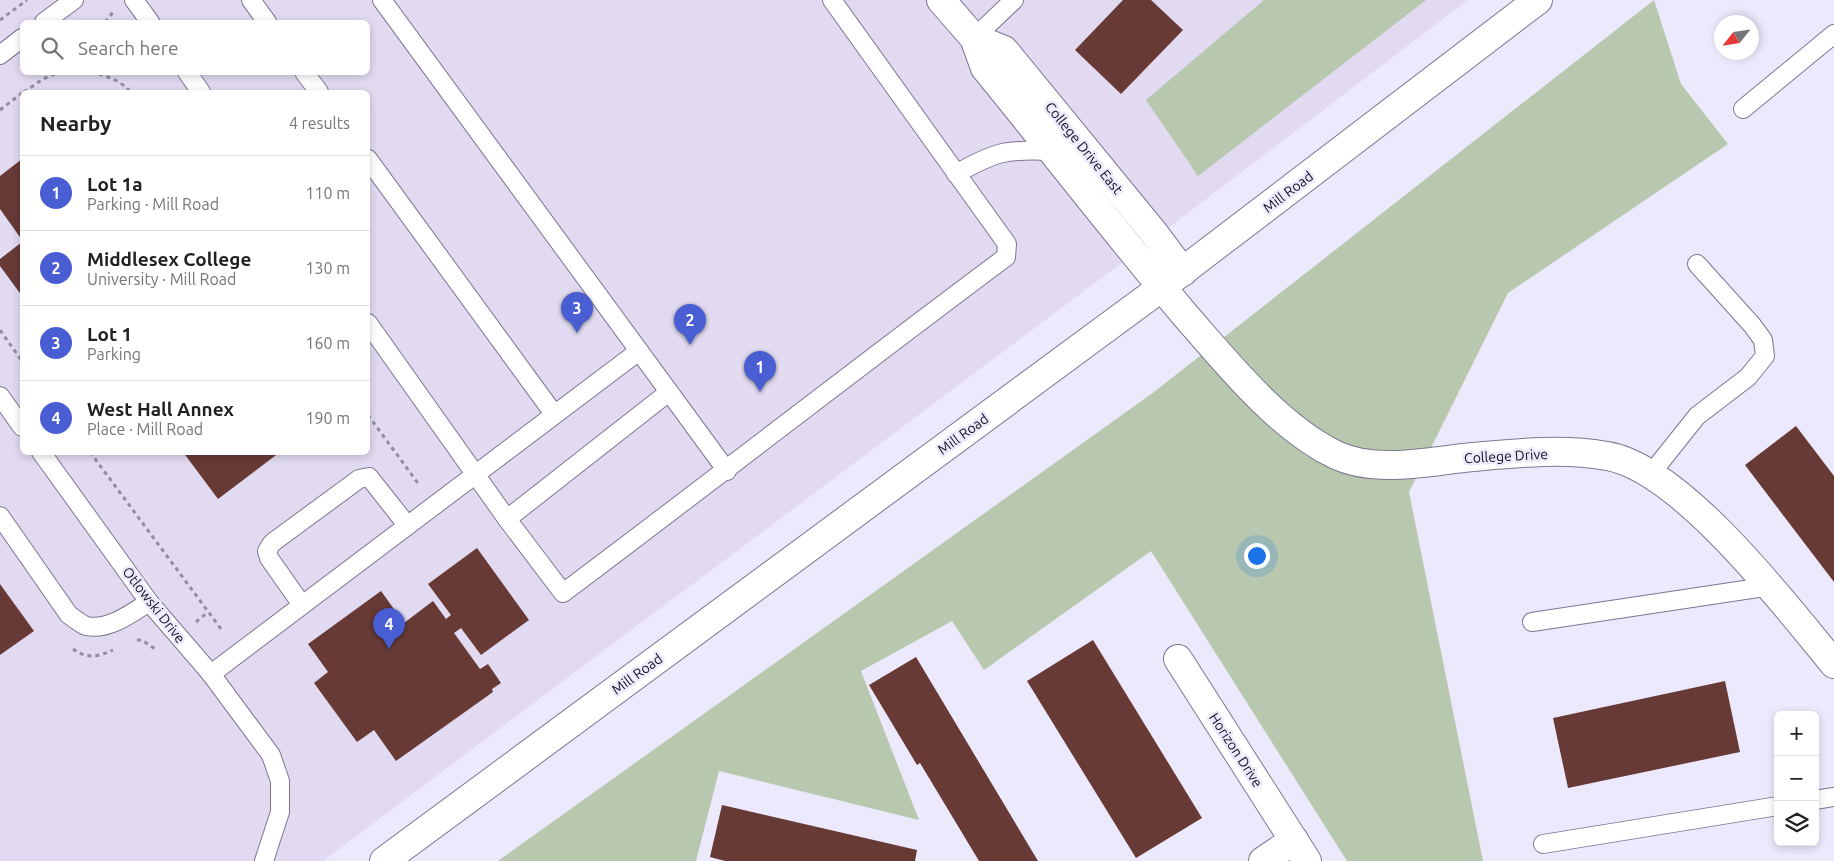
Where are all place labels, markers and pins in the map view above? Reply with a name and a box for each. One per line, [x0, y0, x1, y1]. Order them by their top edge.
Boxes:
pin: 3 [561, 292, 593, 333]
pin: 2 [674, 304, 706, 345]
pin: 1 [744, 351, 776, 392]
pin: 4 [373, 608, 405, 649]

